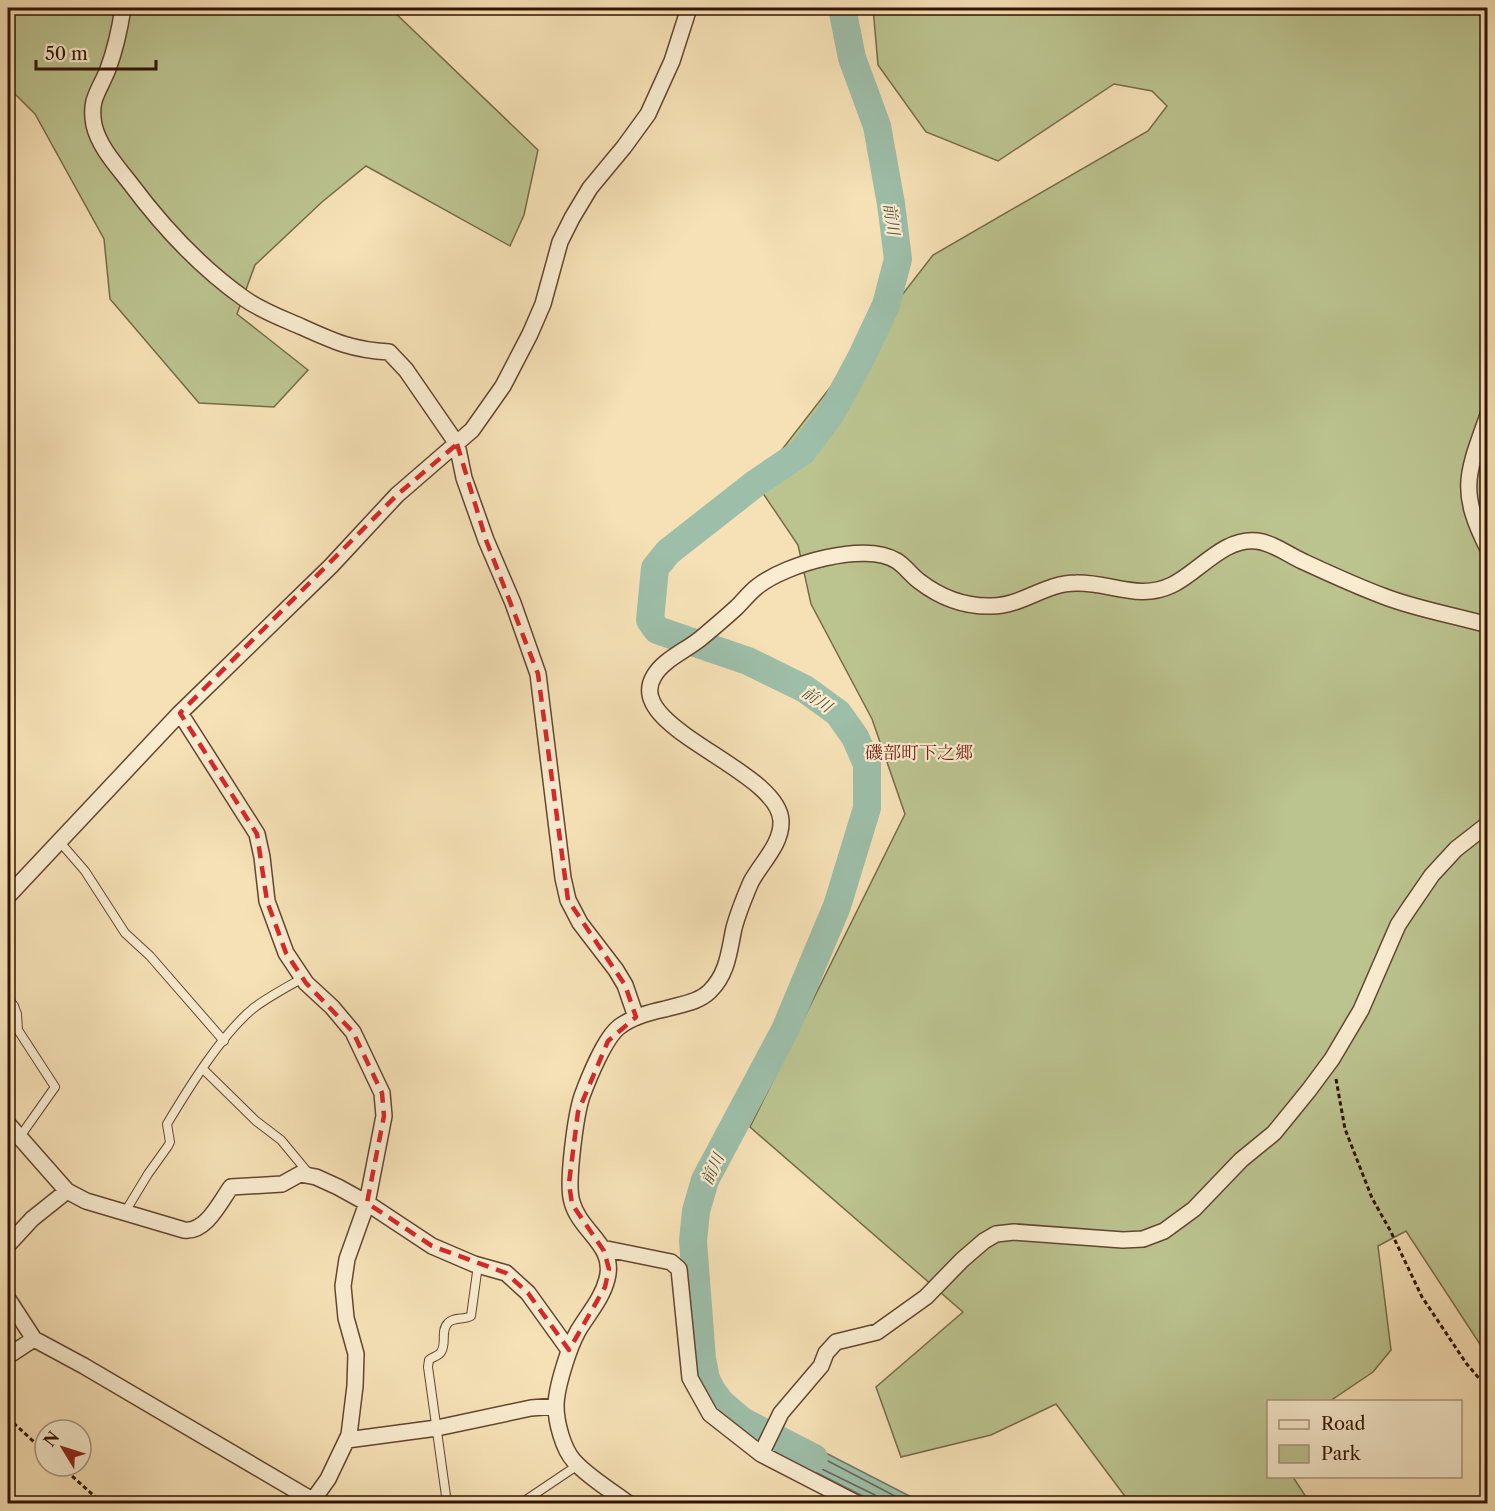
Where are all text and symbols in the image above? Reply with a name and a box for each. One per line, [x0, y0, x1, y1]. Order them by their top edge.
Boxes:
scale bar [36, 33, 156, 71]
text: 50 m [45, 43, 88, 65]
water label: 前川 [880, 202, 904, 238]
water label: 前川 [798, 682, 838, 717]
district label: 磯部町下之郷 [865, 742, 973, 764]
water label: 前川 [696, 1148, 729, 1188]
legend [1267, 1400, 1462, 1478]
text: Road [1321, 1413, 1366, 1435]
north arrow [33, 1418, 93, 1478]
text: N [39, 1427, 63, 1450]
text: Park [1321, 1443, 1362, 1465]

